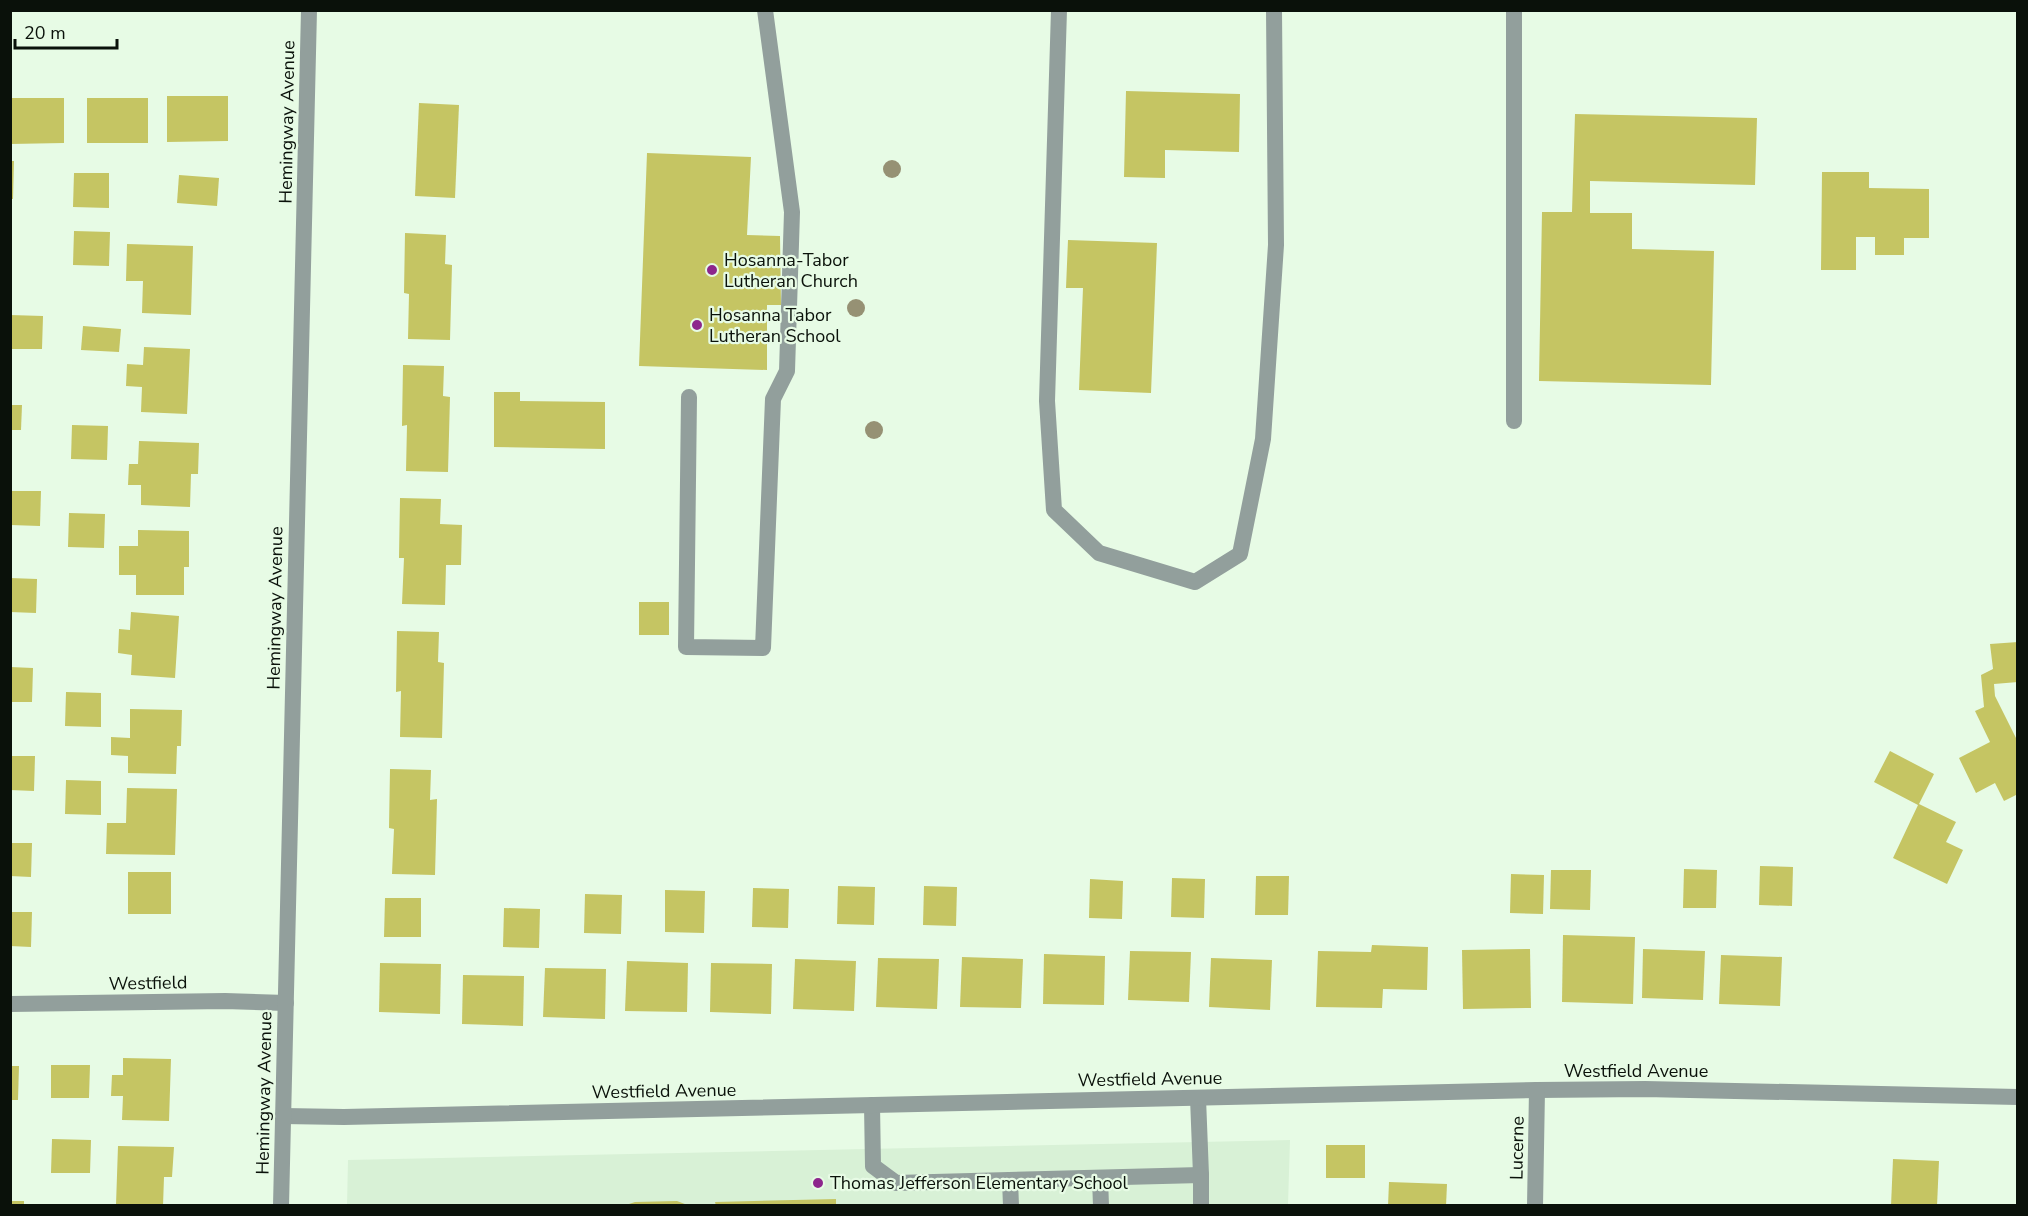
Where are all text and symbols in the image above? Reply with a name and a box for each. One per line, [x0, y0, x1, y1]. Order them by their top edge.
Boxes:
scale bar [15, 12, 117, 50]
text: 20 m [24, 21, 66, 45]
street label: Hemingway Avenue [274, 40, 300, 204]
place label: Hosanna-Tabor Lutheran Church [724, 248, 858, 293]
marker: Hosanna-Tabor Lutheran Church [705, 263, 719, 277]
place label: Hosanna Tabor Lutheran School [709, 303, 841, 348]
marker: Hosanna Tabor Lutheran School [690, 318, 704, 332]
street label: Hemingway Avenue [262, 526, 288, 690]
street label: Westfield [108, 970, 188, 996]
street label: Hemingway Avenue [251, 1011, 277, 1175]
street label: Westfield Avenue [1564, 1059, 1708, 1083]
street label: Westfield Avenue [1078, 1066, 1222, 1092]
street label: Westfield Avenue [592, 1078, 736, 1104]
street label: Lucerne [1504, 1116, 1530, 1180]
place label: Thomas Jefferson Elementary School [830, 1171, 1128, 1195]
marker: Thomas Jefferson Elementary School [811, 1176, 825, 1190]

